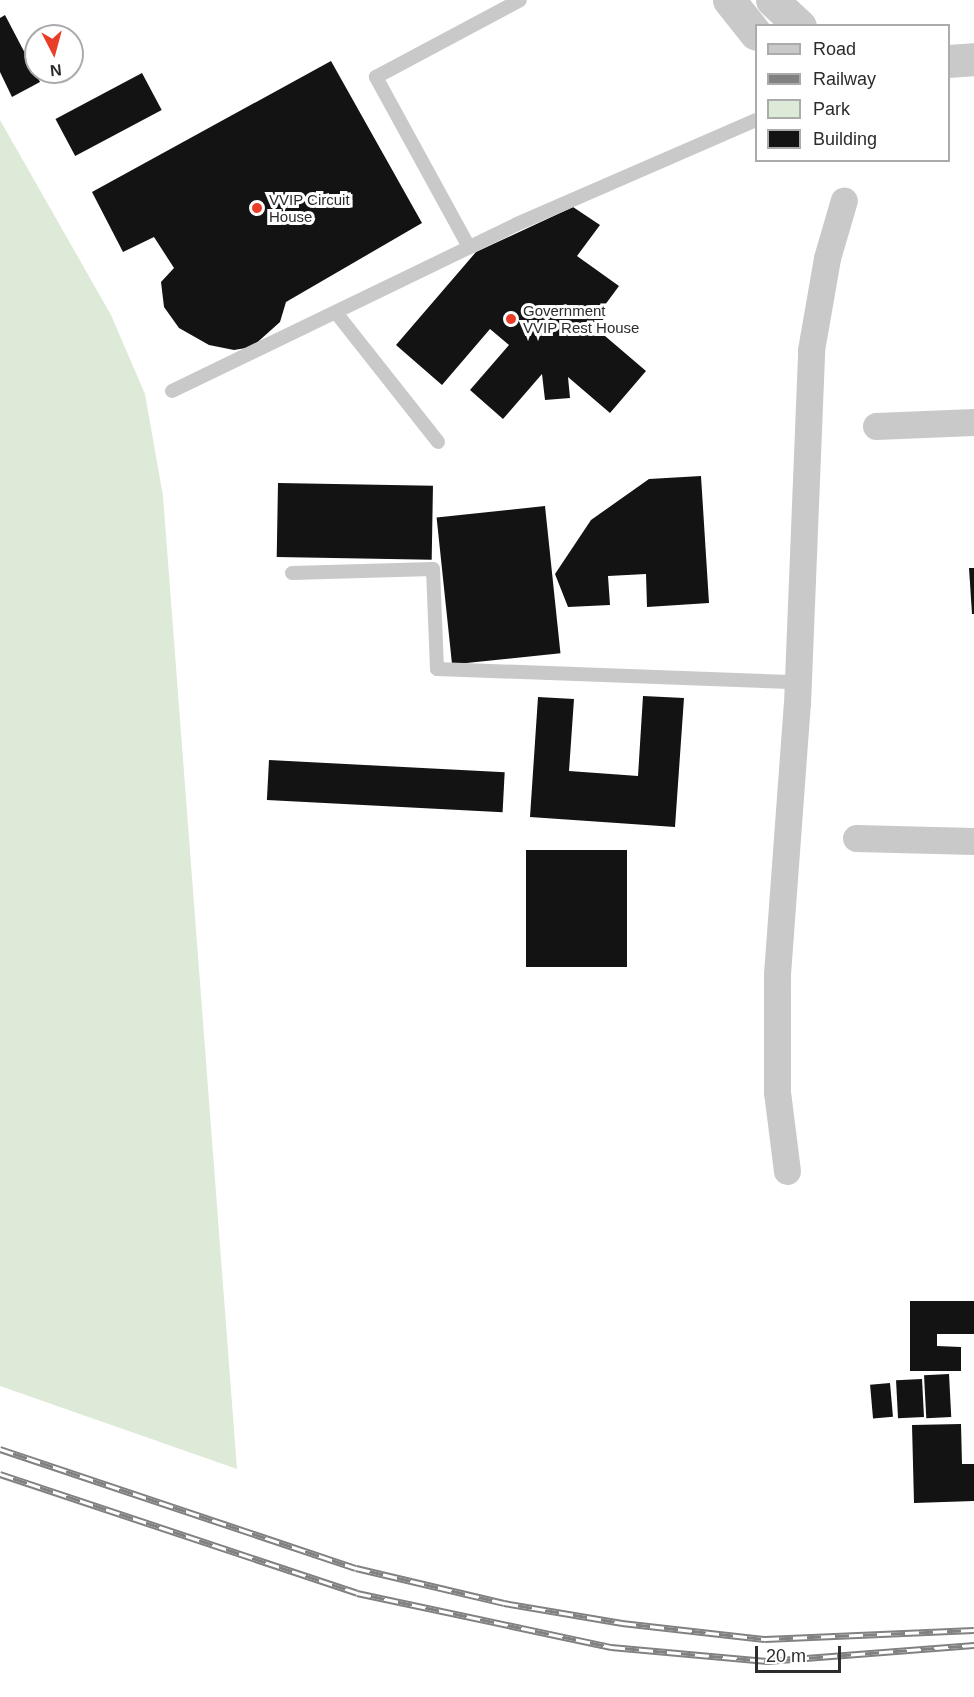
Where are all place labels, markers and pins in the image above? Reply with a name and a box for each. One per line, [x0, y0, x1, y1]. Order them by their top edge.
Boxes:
place label: VVIP Circuit House [269, 190, 350, 225]
marker: VVIP Circuit House [250, 201, 264, 215]
place label: Government VVIP Rest House [523, 301, 640, 336]
marker: Government VVIP Rest House [504, 312, 518, 326]

